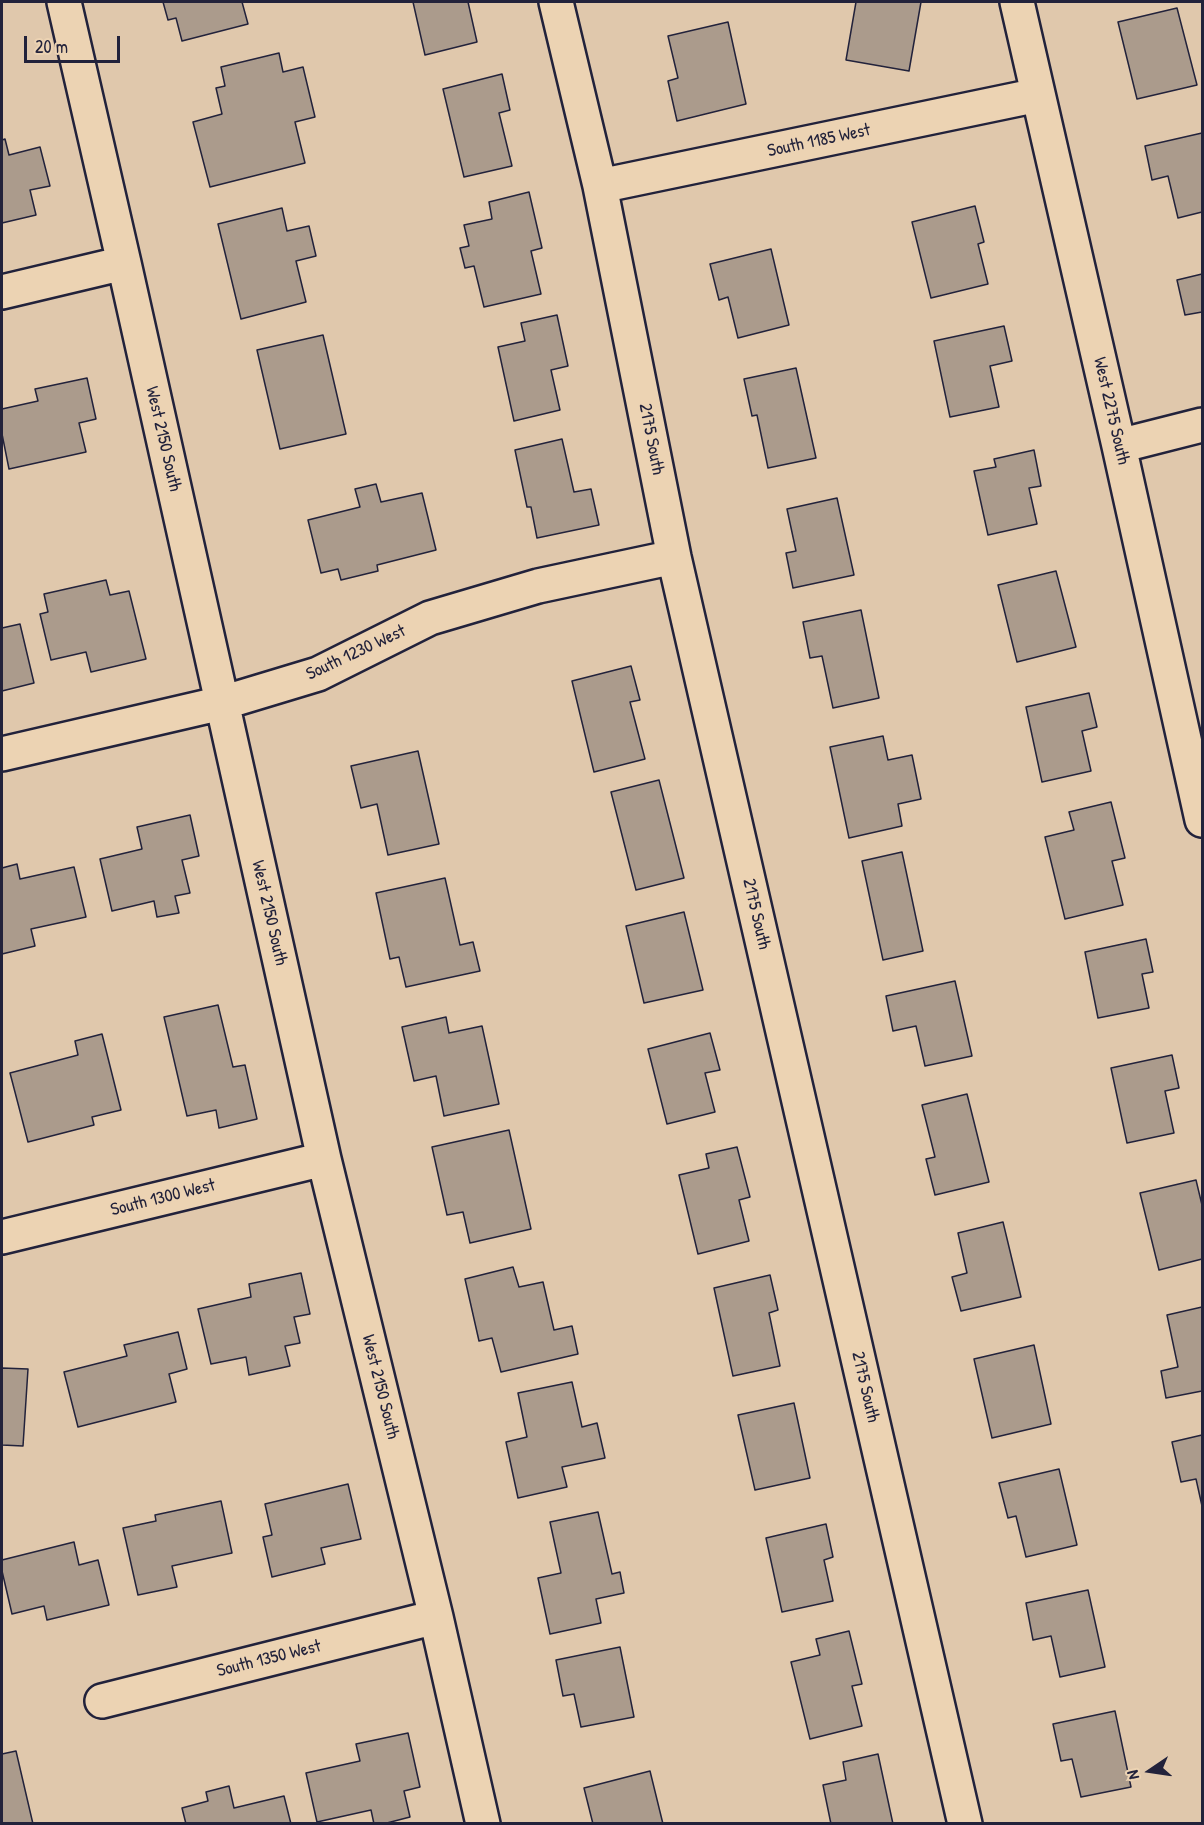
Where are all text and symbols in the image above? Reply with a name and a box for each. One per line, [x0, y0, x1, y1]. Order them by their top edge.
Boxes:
scale bar [27, 24, 123, 62]
text: 20 m [35, 34, 68, 59]
street label: South 1185 West [766, 120, 872, 162]
street label: West 2275 South [1088, 355, 1134, 467]
street label: West 2150 South [140, 385, 186, 493]
street label: 2175 South [634, 402, 668, 476]
street label: South 1230 West [303, 621, 409, 685]
street label: West 2150 South [246, 859, 292, 967]
street label: 2175 South [737, 876, 775, 952]
street label: South 1300 West [109, 1175, 217, 1221]
street label: West 2150 South [357, 1333, 403, 1441]
street label: 2175 South [846, 1349, 884, 1425]
street label: South 1350 West [215, 1636, 323, 1682]
north arrow [1120, 1741, 1180, 1801]
text: N [1121, 1768, 1144, 1782]

